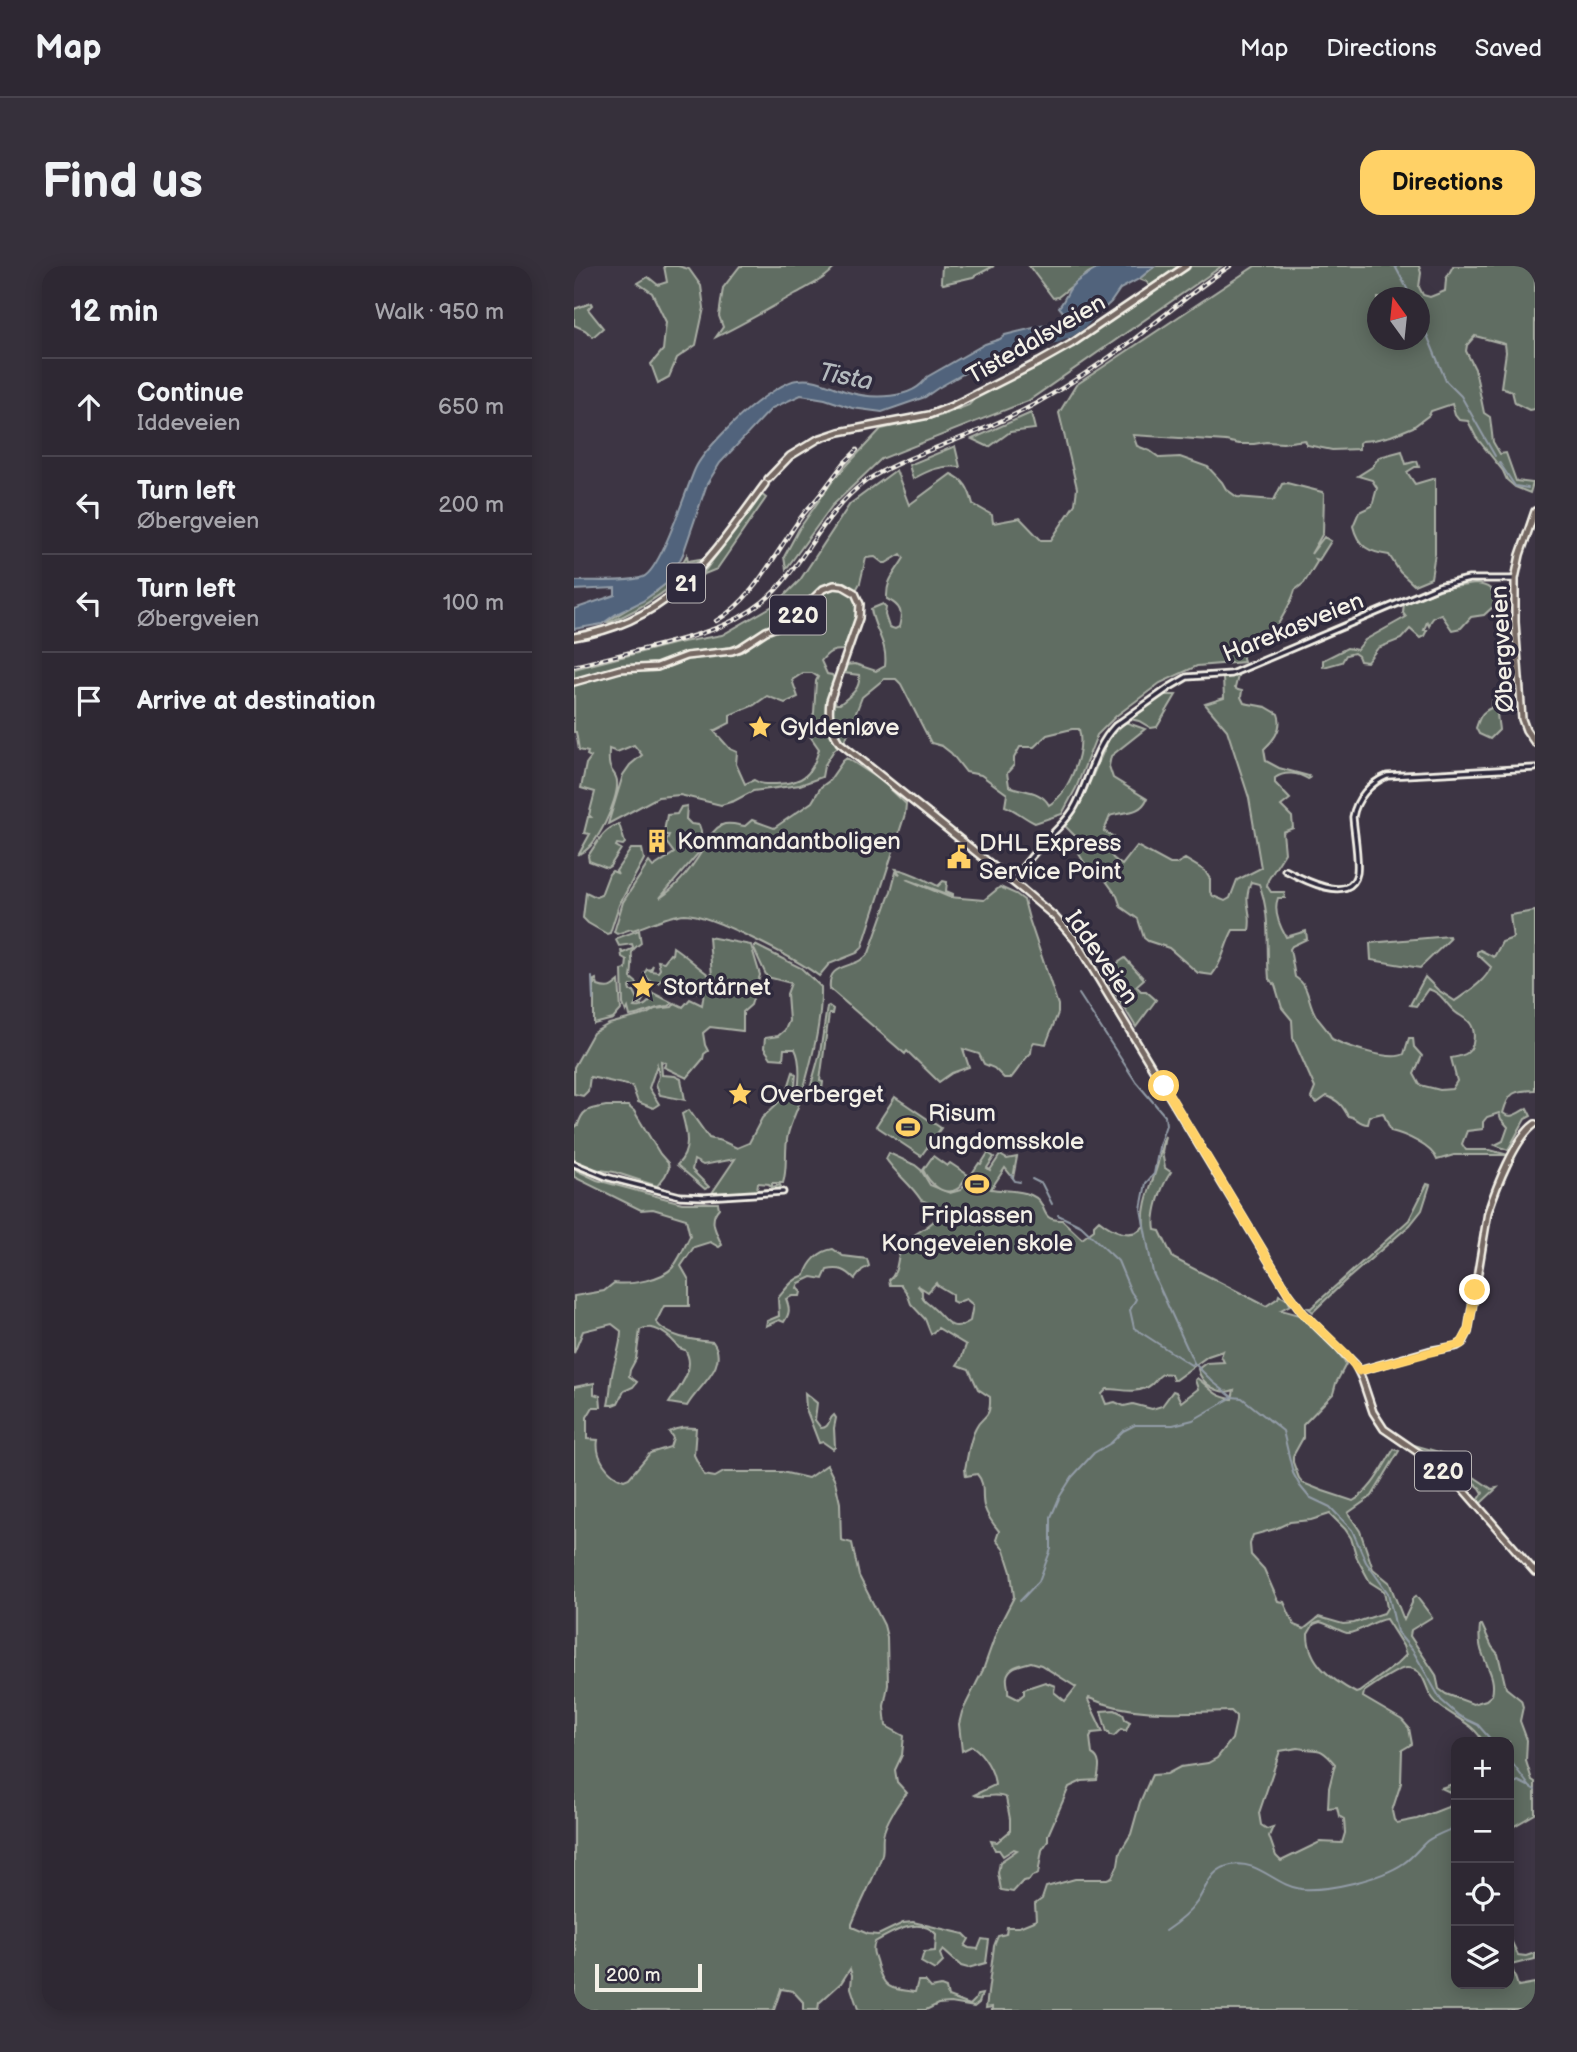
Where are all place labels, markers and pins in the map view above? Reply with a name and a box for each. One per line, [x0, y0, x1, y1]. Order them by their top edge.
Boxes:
place icon: Gyldenløve [746, 713, 774, 741]
place label: Gyldenløve [780, 713, 900, 742]
building icon: Kommandantboligen [643, 827, 671, 855]
place label: Kommandantboligen [677, 827, 901, 856]
place label: DHL Express Service Point [979, 829, 1122, 886]
public building icon: DHL Express Service Point [945, 843, 973, 871]
place icon: Stortårnet [629, 973, 657, 1001]
place label: Stortårnet [663, 973, 771, 1002]
place icon: Overberget [726, 1080, 754, 1108]
place label: Overberget [760, 1080, 884, 1109]
place label: Risum ungdomsskole [928, 1099, 1084, 1156]
sports icon: Risum ungdomsskole [894, 1113, 922, 1141]
sports icon: Friplassen Kongeveien skole [963, 1170, 991, 1198]
place label: Friplassen Kongeveien skole [881, 1201, 1073, 1258]

